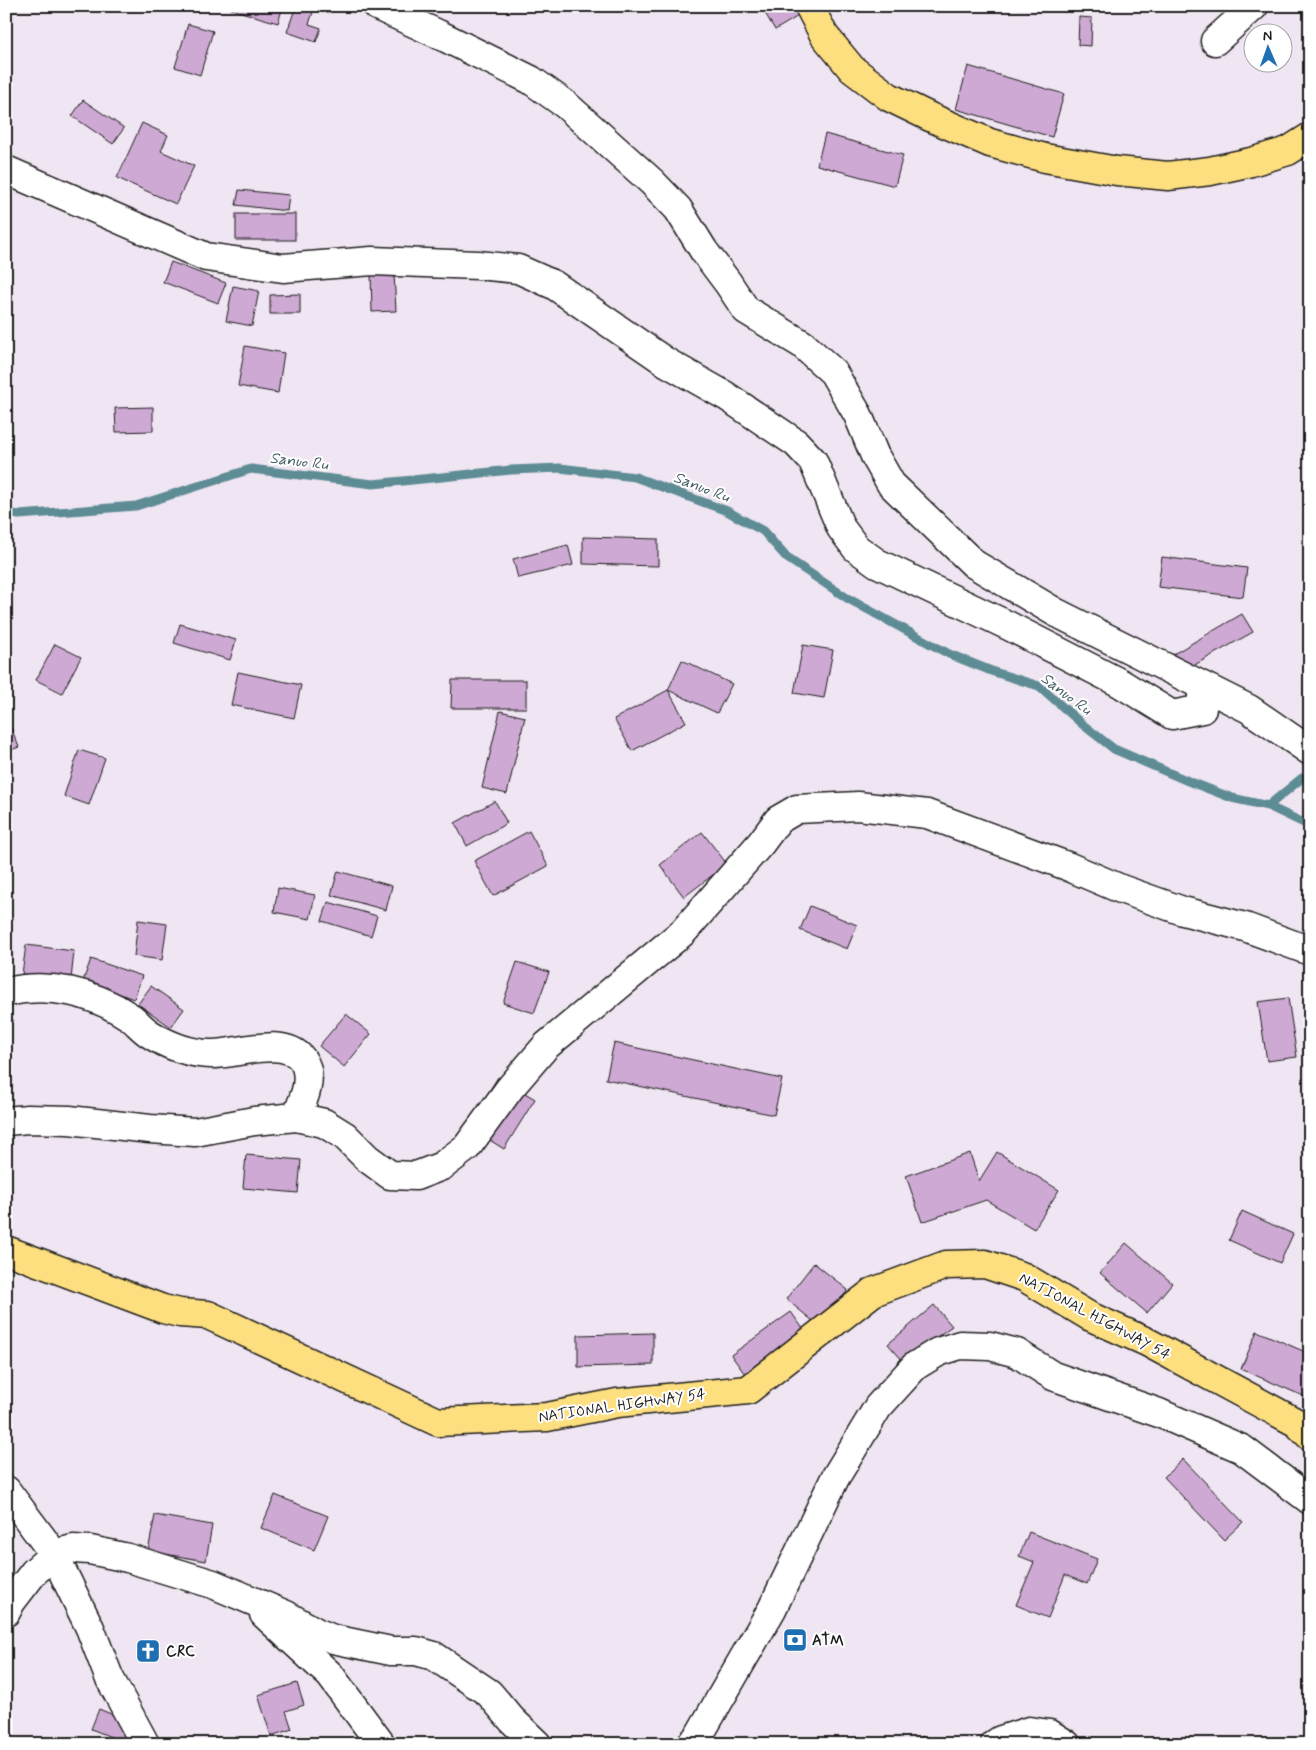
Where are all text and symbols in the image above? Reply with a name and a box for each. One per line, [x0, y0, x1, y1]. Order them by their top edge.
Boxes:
north arrow [1244, 22, 1294, 72]
text: N [1263, 27, 1273, 45]
water label: Sanuo Ru [268, 447, 330, 476]
water label: Sanuo Ru [670, 467, 733, 508]
water label: Sanuo Ru [1036, 668, 1096, 721]
street label: NATIONAL HIGHWAY 54 [1015, 1269, 1174, 1365]
street label: NATIONAL HIGHWAY 54 [537, 1384, 707, 1428]
bank icon: ATM [782, 1627, 808, 1653]
place label: ATM [812, 1631, 844, 1651]
church icon: CRC [135, 1638, 161, 1664]
place label: CRC [166, 1642, 195, 1662]

